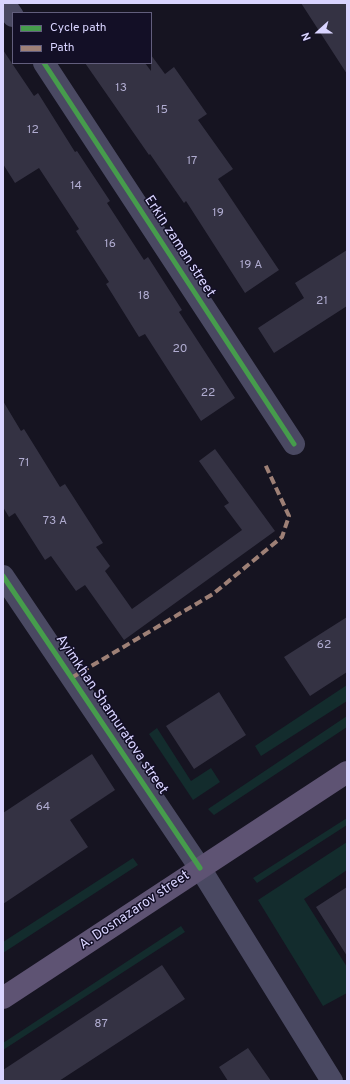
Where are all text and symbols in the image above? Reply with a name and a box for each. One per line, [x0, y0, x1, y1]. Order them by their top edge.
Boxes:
legend [12, 12, 152, 64]
north arrow [298, 12, 338, 52]
text: Cycle path [50, 20, 107, 36]
text: N [299, 30, 315, 42]
text: Path [50, 40, 75, 56]
house number: 13 [115, 82, 127, 96]
house number: 15 [156, 104, 168, 118]
house number: 12 [27, 124, 39, 138]
house number: 17 [187, 155, 197, 169]
house number: 14 [70, 180, 82, 194]
street label: Erkin zaman street [140, 193, 218, 301]
house number: 19 [212, 207, 224, 221]
house number: 16 [104, 238, 116, 252]
house number: 19 А [240, 259, 262, 273]
house number: 18 [138, 290, 150, 304]
house number: 21 [316, 295, 328, 309]
house number: 20 [172, 343, 188, 357]
house number: 22 [201, 387, 215, 401]
house number: 71 [19, 457, 29, 471]
house number: 73 А [43, 515, 67, 529]
street label: Ayimkhan Shamuratova street [51, 632, 171, 798]
house number: 62 [317, 639, 331, 653]
house number: 64 [36, 801, 50, 815]
street label: A. Dosnazarov street [77, 868, 193, 954]
house number: 87 [94, 1018, 108, 1032]

